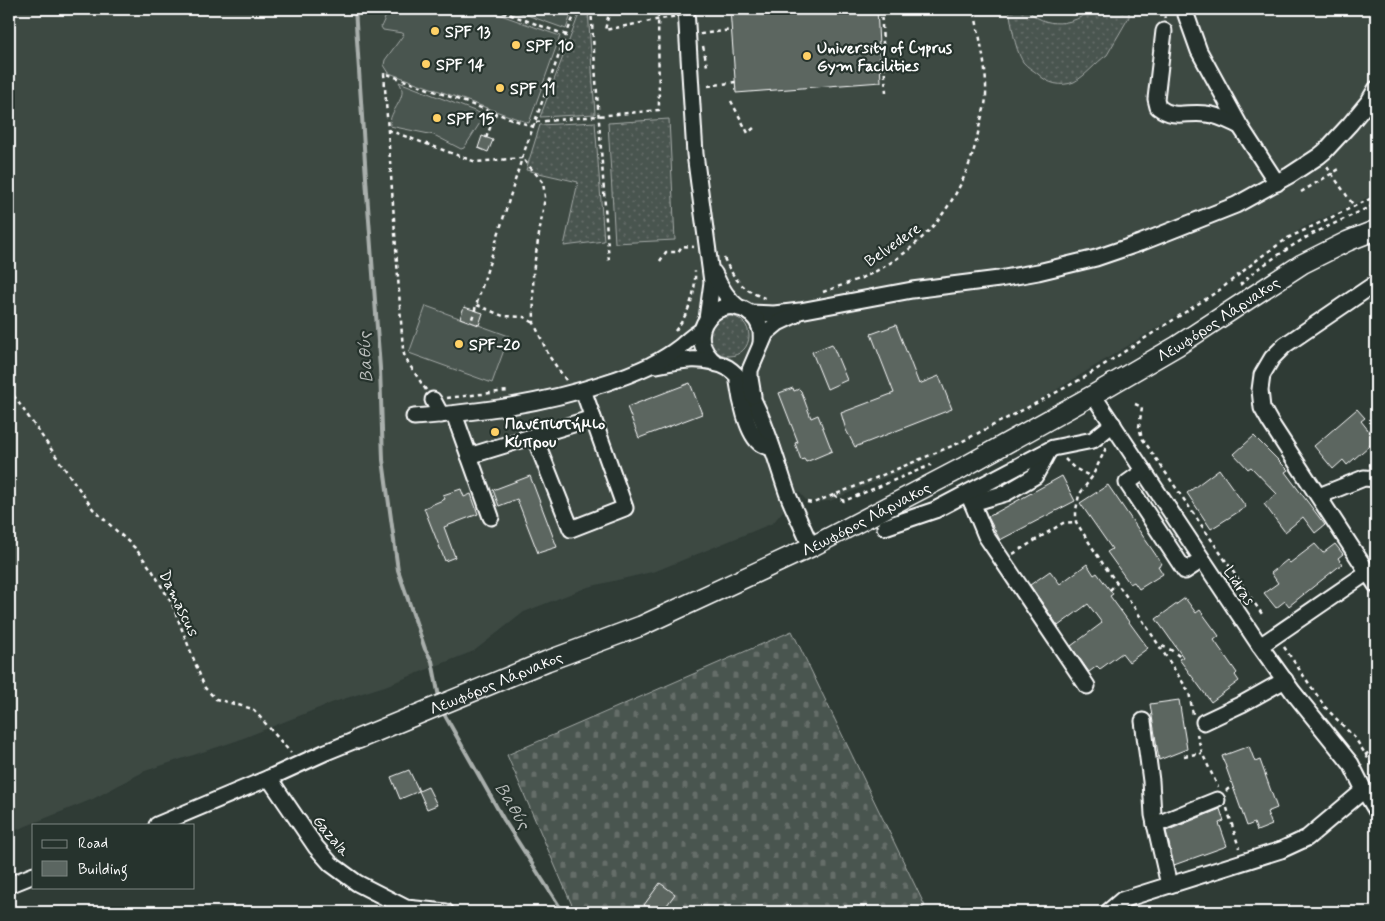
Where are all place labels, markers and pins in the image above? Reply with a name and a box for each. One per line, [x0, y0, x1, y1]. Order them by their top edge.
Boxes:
place label: SPF 13 [445, 22, 491, 43]
marker: SPF 13 [429, 25, 441, 37]
place label: SPF 10 [526, 36, 574, 57]
place label: University of Cyprus Gym Facilities [817, 38, 953, 77]
marker: SPF 10 [510, 39, 522, 51]
marker: University of Cyprus Gym Facilities [801, 50, 813, 62]
place label: SPF 14 [436, 55, 485, 76]
marker: SPF 14 [420, 58, 432, 70]
place label: SPF 11 [510, 79, 556, 100]
marker: SPF 11 [494, 82, 506, 94]
place label: SPF 15 [447, 109, 495, 130]
marker: SPF 15 [431, 112, 443, 124]
place label: SPF-20 [469, 335, 520, 356]
marker: SPF-20 [453, 338, 465, 350]
place label: Πανεπιστήμιο Κύπρου [505, 414, 605, 453]
marker: Πανεπιστήμιο Κύπρου [489, 426, 501, 438]

